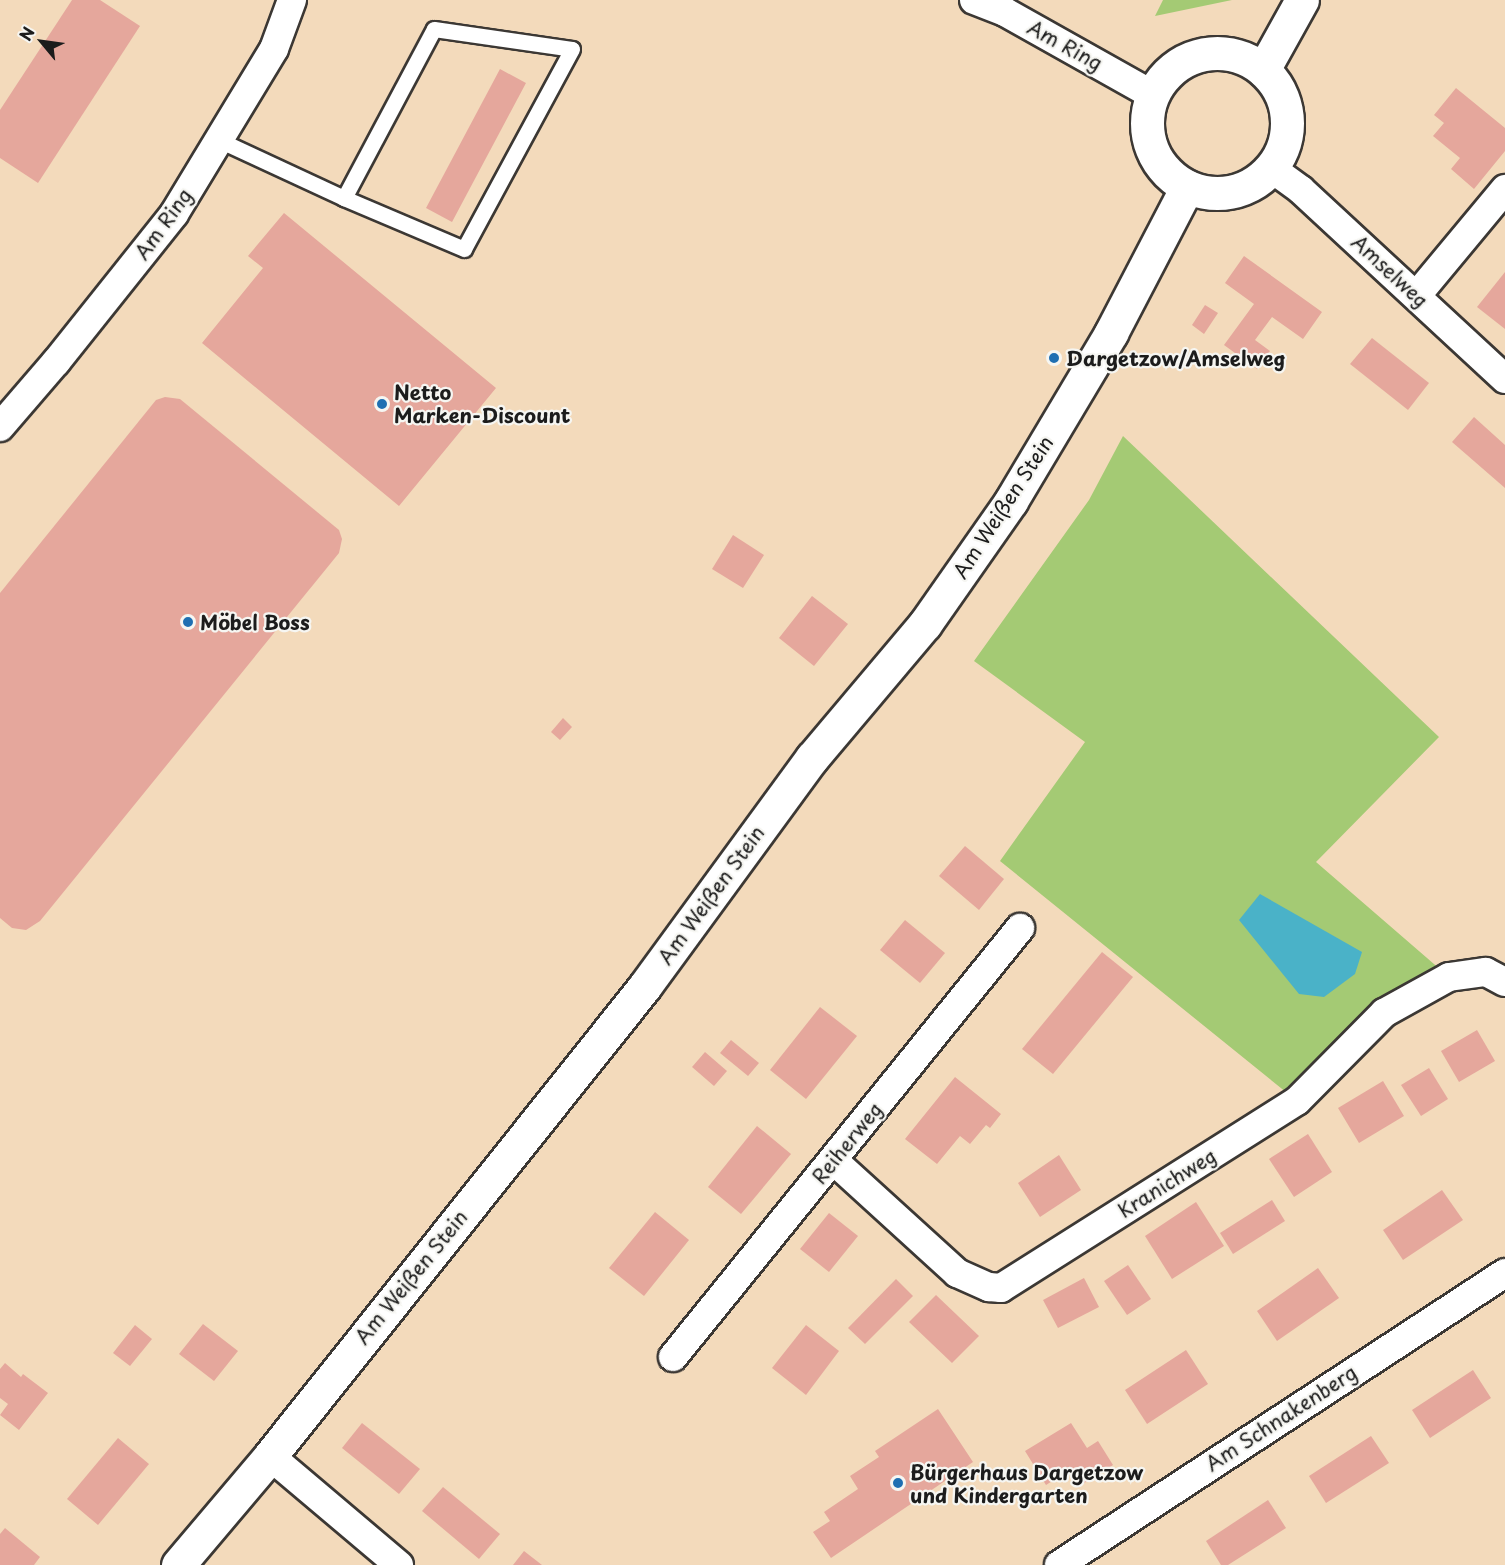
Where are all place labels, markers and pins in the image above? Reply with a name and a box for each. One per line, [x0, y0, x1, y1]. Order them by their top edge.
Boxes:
place label: Dargetzow/Amselweg [1066, 346, 1286, 370]
marker: Dargetzow/Amselweg [1047, 351, 1061, 365]
place label: Netto Marken-Discount [394, 380, 570, 427]
marker: Netto Marken-Discount [375, 397, 389, 411]
place label: Möbel Boss [200, 610, 312, 634]
marker: Möbel Boss [181, 615, 195, 629]
place label: Bürgerhaus Dargetzow und Kindergarten [910, 1460, 1146, 1507]
marker: Bürgerhaus Dargetzow und Kindergarten [891, 1476, 905, 1490]

